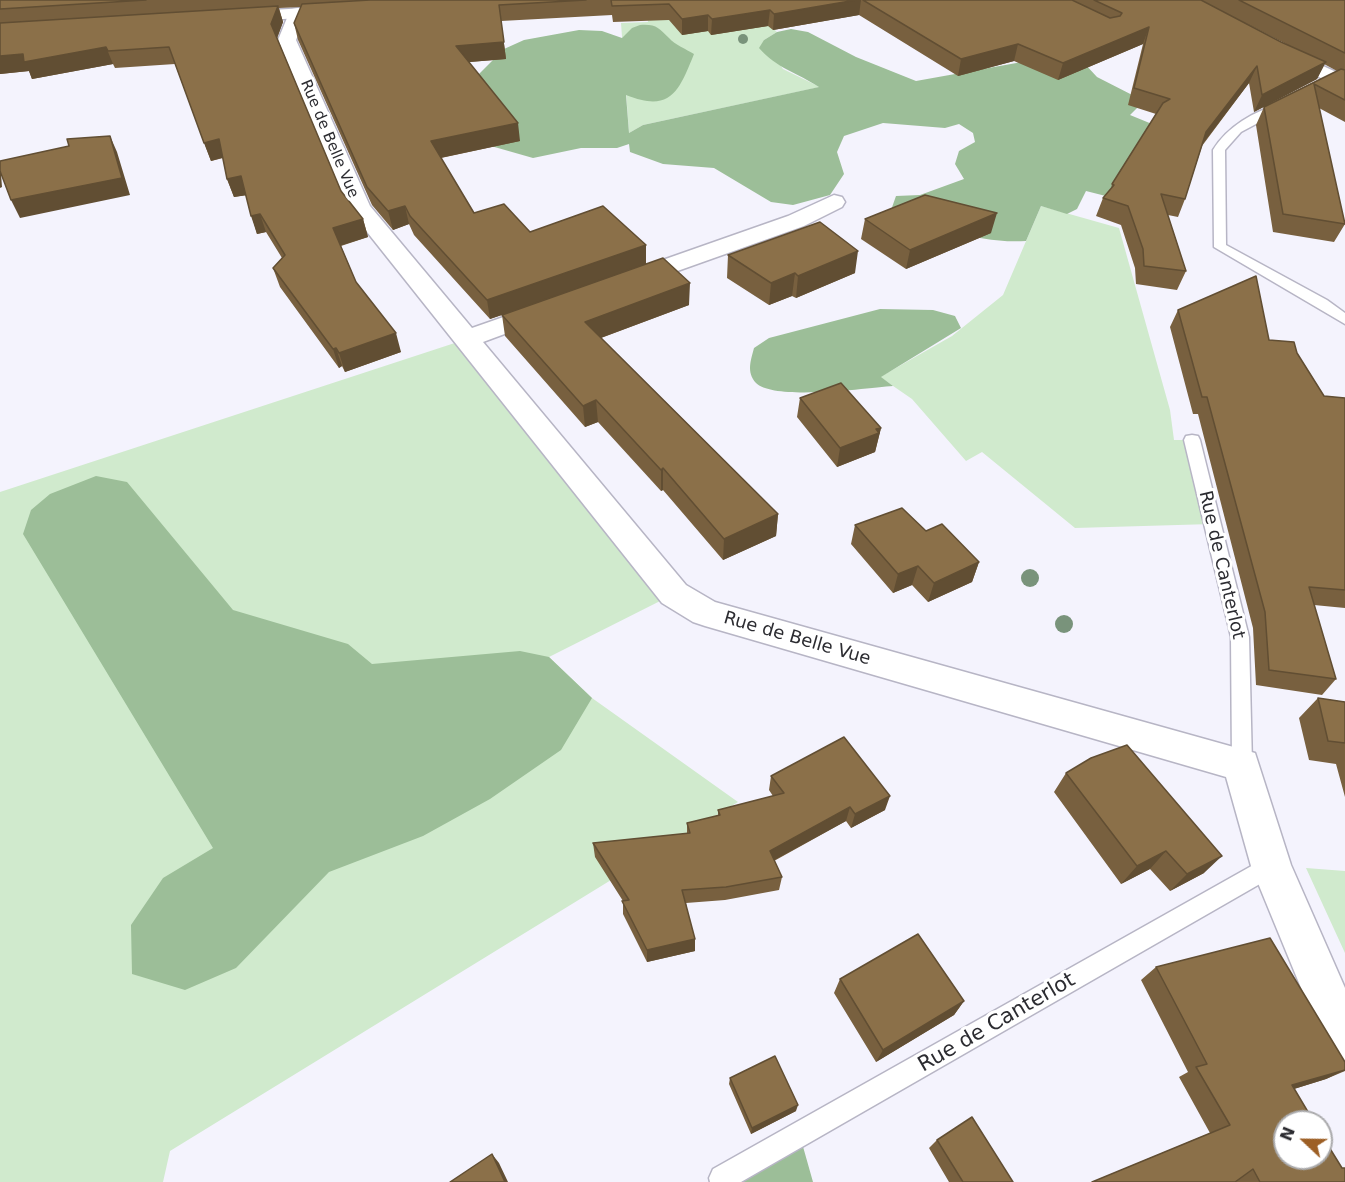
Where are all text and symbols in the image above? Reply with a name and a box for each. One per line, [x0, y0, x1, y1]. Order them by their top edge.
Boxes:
street label: Rue de Belle Vue [296, 77, 362, 201]
street label: Rue de Canterlot [1193, 489, 1249, 641]
street label: Rue de Belle Vue [721, 608, 873, 670]
street label: Rue de Canterlot [914, 968, 1080, 1078]
north arrow [1273, 1110, 1333, 1170]
text: N [1276, 1124, 1299, 1144]

